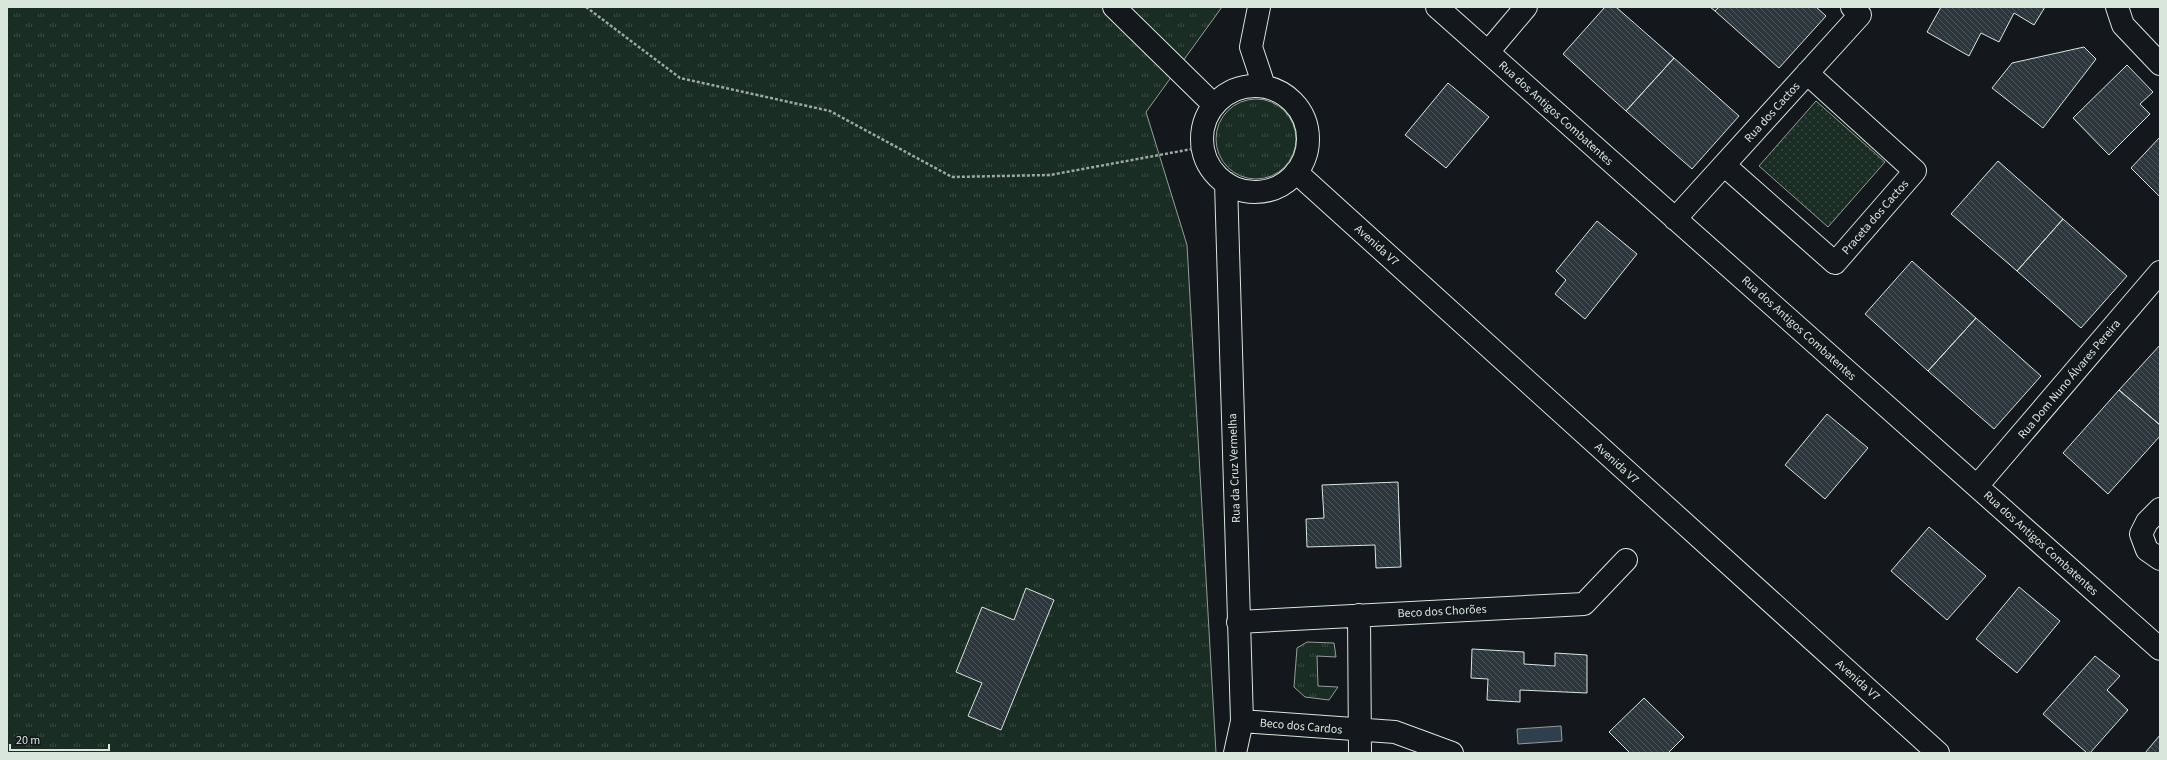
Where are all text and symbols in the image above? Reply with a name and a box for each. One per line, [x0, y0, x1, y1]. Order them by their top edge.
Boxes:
street label: Rua dos Antigos Combatentes [1495, 57, 1617, 170]
street label: Rua dos Cactos [1741, 78, 1804, 146]
street label: Praceta dos Cactos [1838, 176, 1913, 258]
street label: Avenida V7 [1351, 221, 1403, 270]
street label: Rua dos Antigos Combatentes [1738, 272, 1860, 385]
street label: Rua Dom Nuno Álvares Pereira [2014, 316, 2125, 443]
street label: Rua da Cruz Vermelha [1224, 413, 1245, 523]
street label: Avenida V7 [1591, 439, 1643, 488]
street label: Rua dos Antigos Combatentes [1980, 487, 2102, 600]
street label: Beco dos Chorões [1397, 601, 1487, 622]
street label: Avenida V7 [1832, 656, 1884, 705]
street label: Beco dos Cardos [1259, 714, 1343, 739]
scale bar [10, 726, 109, 752]
text: 20 m [16, 732, 40, 749]

